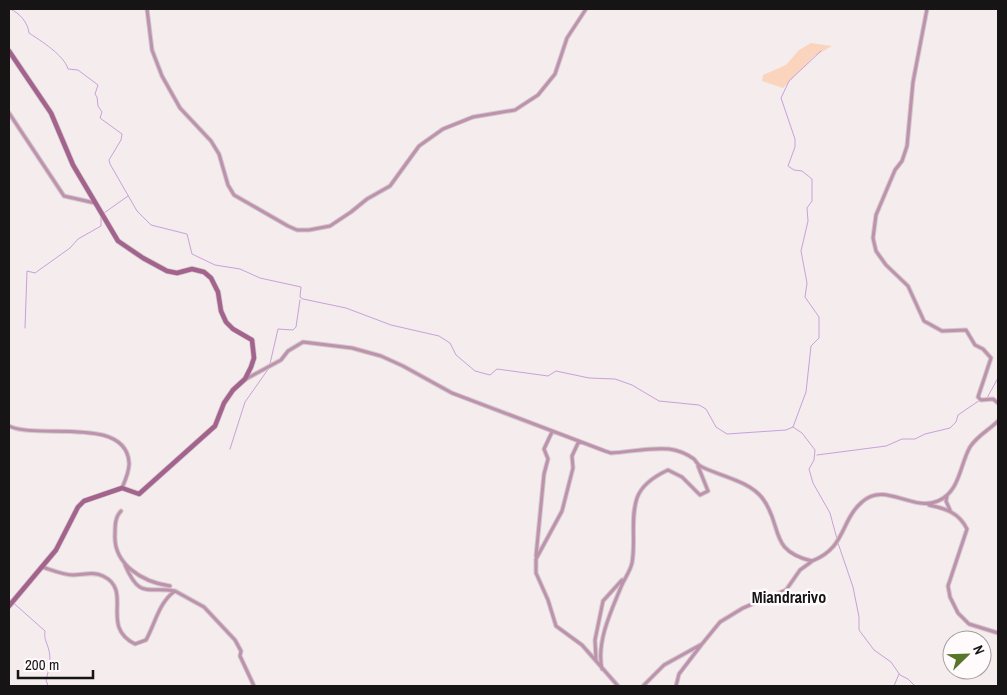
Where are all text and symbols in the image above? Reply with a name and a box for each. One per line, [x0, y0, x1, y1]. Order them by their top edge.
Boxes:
district label: Miandrarivo [752, 586, 826, 608]
north arrow [942, 630, 992, 680]
text: N [969, 643, 989, 657]
scale bar [18, 648, 92, 680]
text: 200 m [25, 654, 59, 675]

